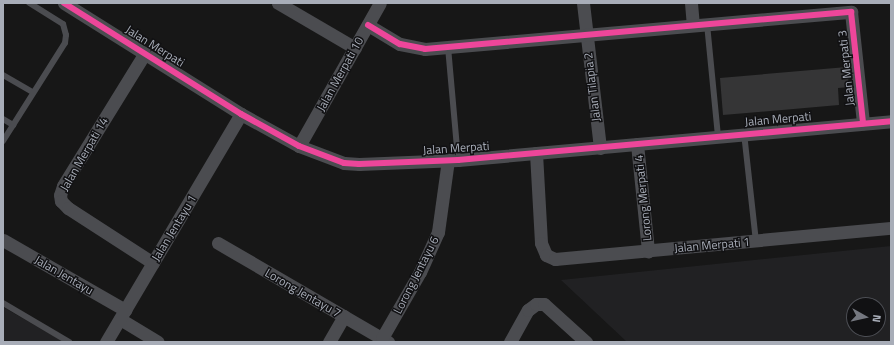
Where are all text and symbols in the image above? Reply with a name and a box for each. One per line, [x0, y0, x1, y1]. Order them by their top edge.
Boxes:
street label: Jalan Merpati [123, 22, 187, 70]
street label: Jalan Merpati 3 [835, 29, 857, 107]
street label: Jalan Merpati 10 [314, 34, 366, 114]
street label: Jalan Tilapia 2 [581, 52, 603, 122]
street label: Jalan Merpati [744, 109, 812, 129]
street label: Jalan Merpati 14 [57, 115, 111, 193]
street label: Jalan Merpati [422, 138, 490, 158]
street label: Lorong Merpati 4 [631, 154, 655, 242]
street label: Jalan Jentayu 1 [149, 192, 199, 264]
street label: Lorong Jentayu 6 [390, 234, 442, 316]
street label: Jalan Merpati 1 [673, 235, 751, 255]
street label: Jalan Jentayu [32, 252, 96, 298]
street label: Lorong Jentayu 7 [263, 265, 343, 321]
north arrow [846, 297, 886, 337]
text: N [868, 314, 885, 323]

